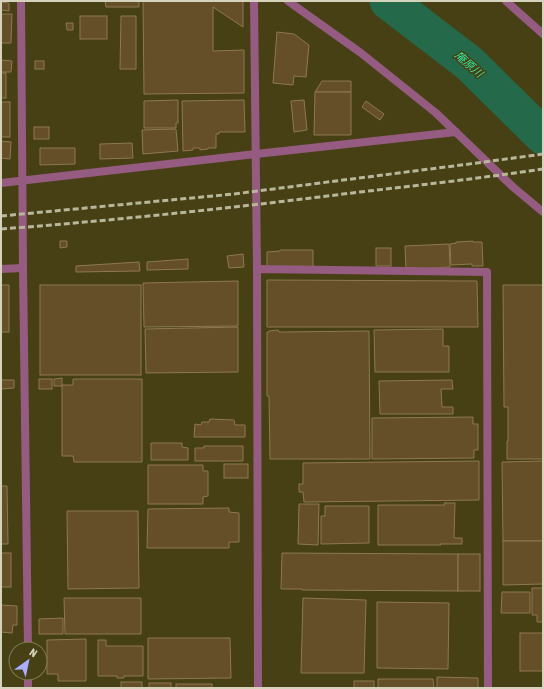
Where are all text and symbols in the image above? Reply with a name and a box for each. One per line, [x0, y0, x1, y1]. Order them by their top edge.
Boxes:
water label: 庵原川 [453, 49, 486, 80]
north arrow [8, 641, 48, 681]
text: N [27, 646, 39, 659]

